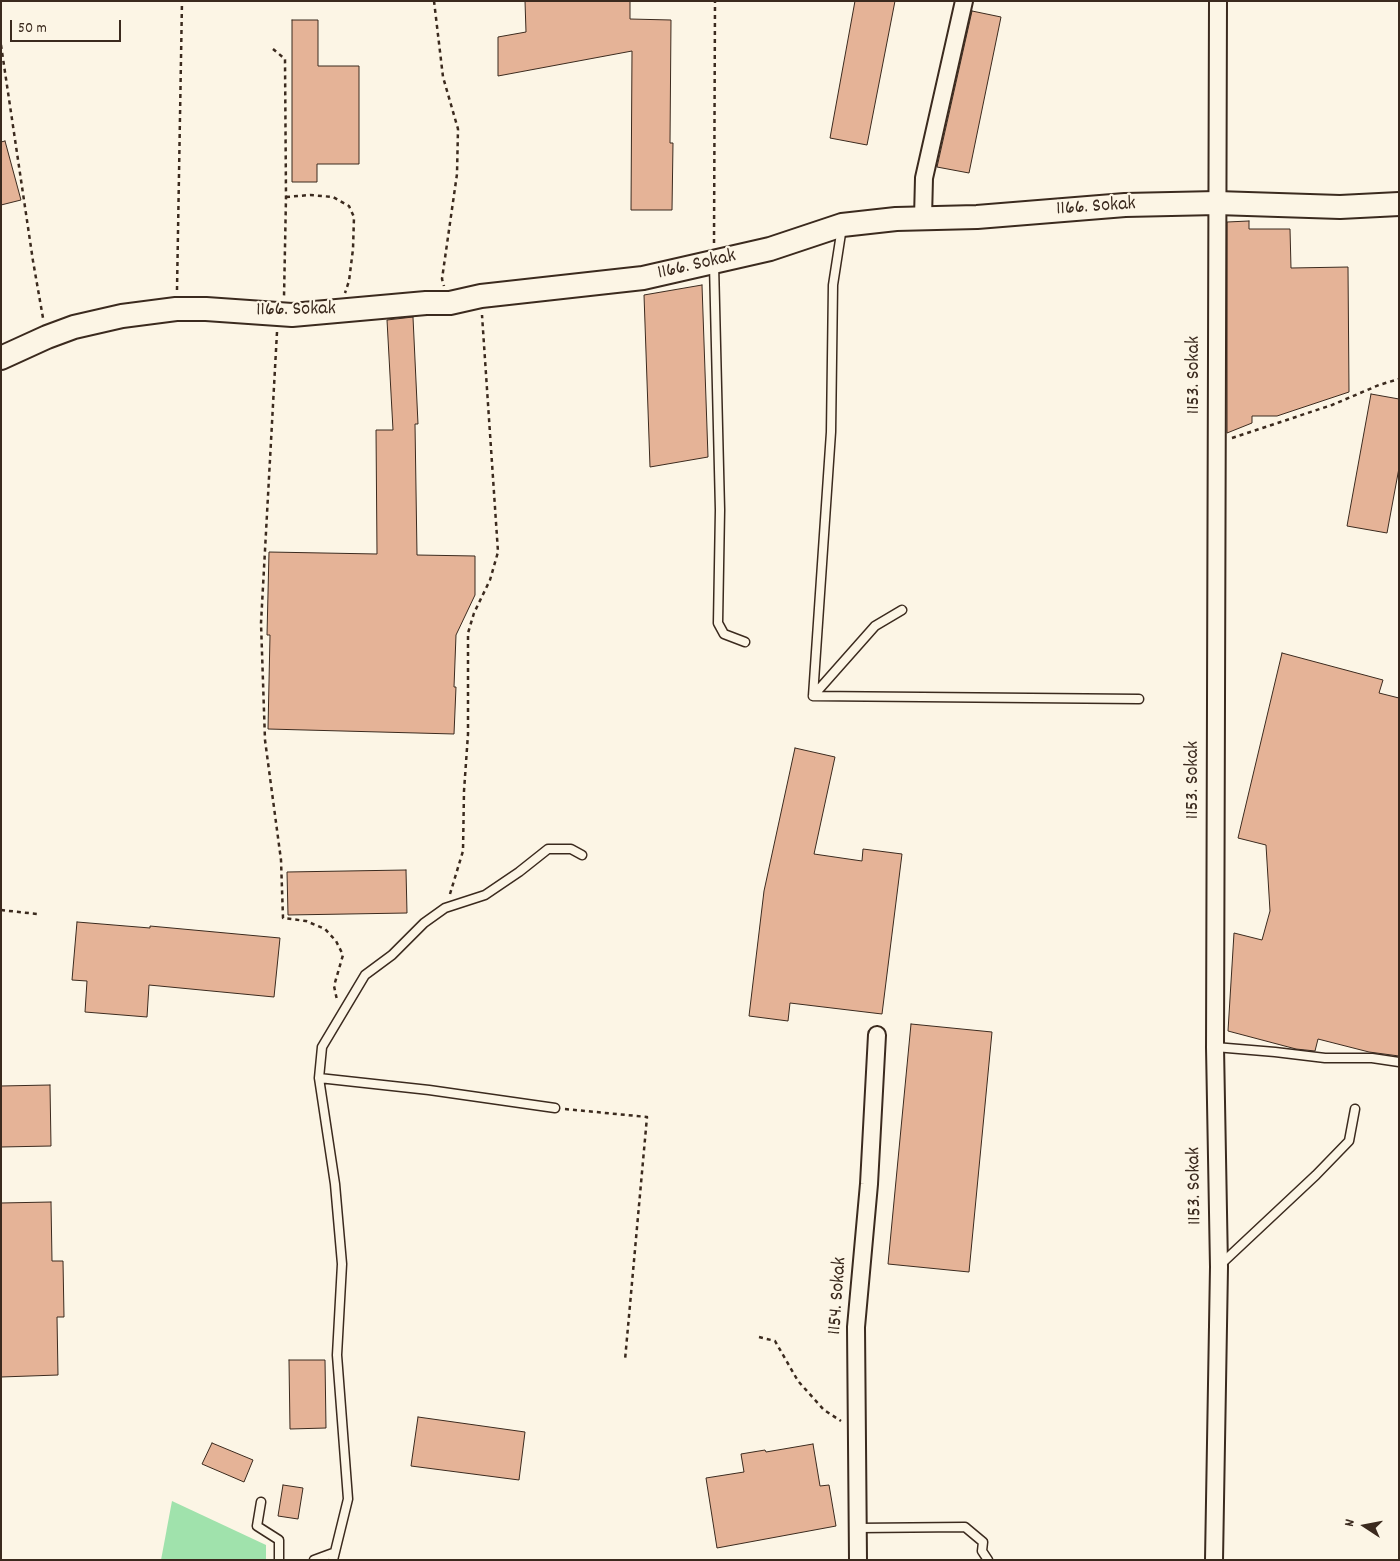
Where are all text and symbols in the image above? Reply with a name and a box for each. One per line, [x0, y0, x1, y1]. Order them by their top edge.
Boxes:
scale bar [12, 10, 124, 42]
text: 50 m [18, 18, 47, 40]
street label: 1166. Sokak [1055, 193, 1137, 223]
street label: 1166. Sokak [655, 245, 739, 287]
street label: 1166. Sokak [256, 298, 336, 324]
street label: 1153. Sokak [1183, 336, 1207, 414]
street label: 1153. Sokak [1182, 741, 1206, 819]
street label: 1153. Sokak [1183, 1147, 1209, 1225]
street label: 1154. Sokak [824, 1256, 854, 1336]
north arrow [1340, 1501, 1390, 1551]
text: N [1340, 1518, 1361, 1528]

